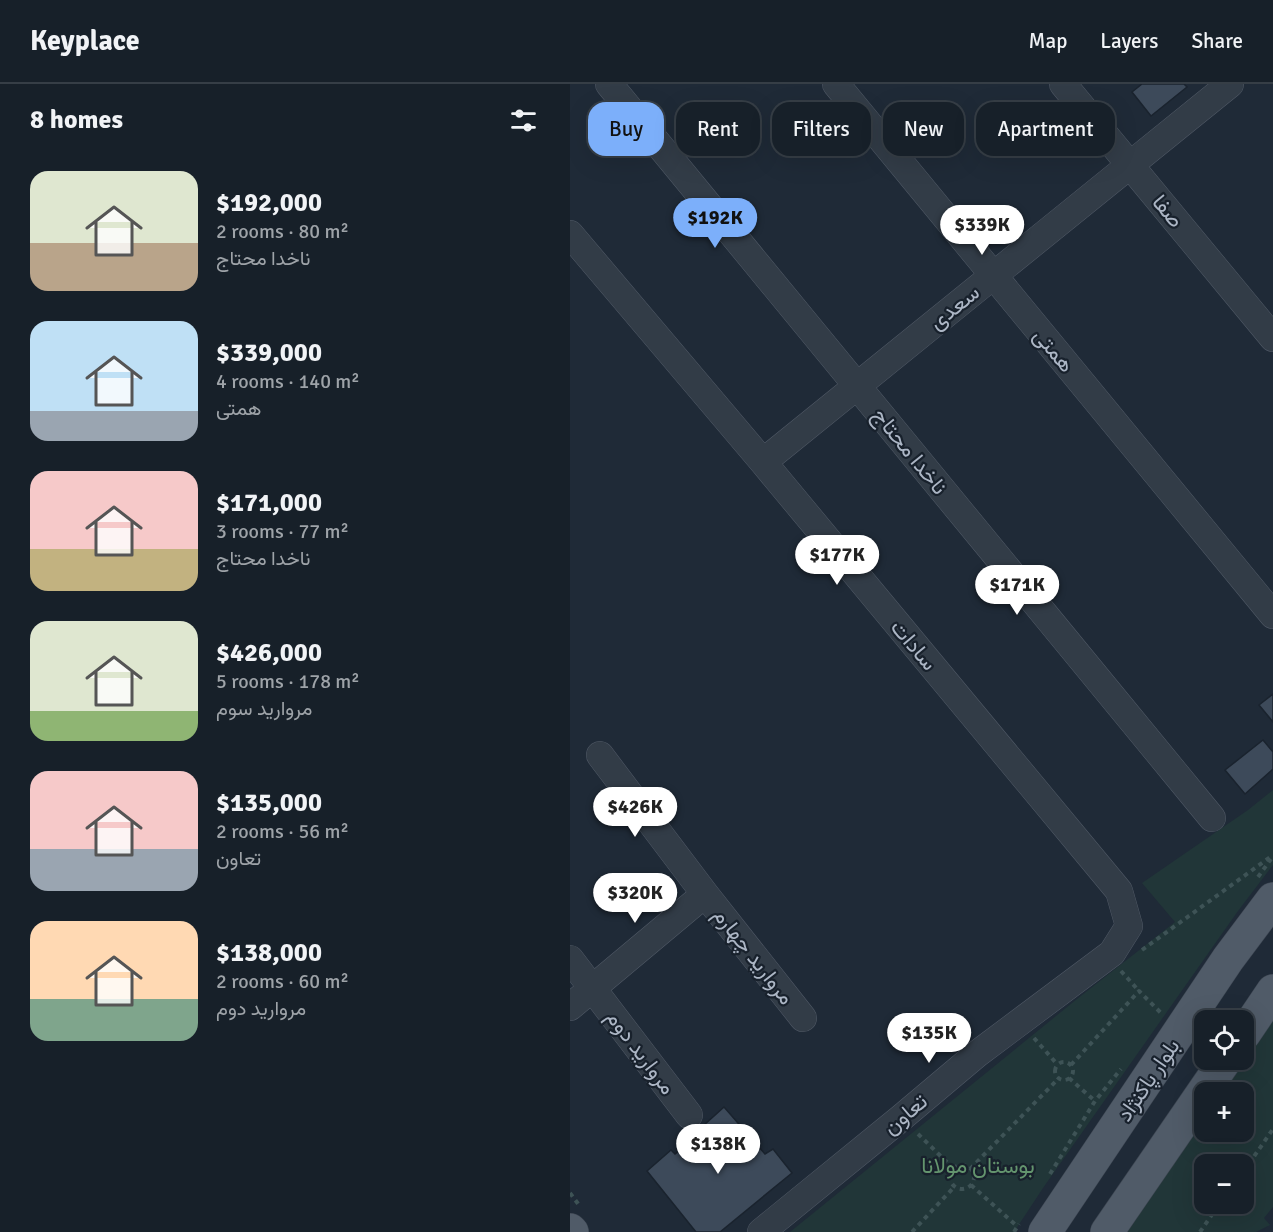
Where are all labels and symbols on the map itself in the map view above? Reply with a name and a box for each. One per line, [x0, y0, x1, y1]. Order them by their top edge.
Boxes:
street label: صفا [1146, 189, 1190, 233]
pin: $192K [673, 198, 757, 249]
pin: $339K [940, 205, 1024, 256]
street label: سعدی [923, 279, 985, 335]
street label: همتی [1028, 322, 1080, 378]
street label: ناخدا محتاج [866, 402, 953, 501]
pin: $177K [795, 535, 879, 586]
pin: $171K [975, 565, 1059, 616]
street label: سادات [885, 614, 943, 676]
pin: $426K [593, 787, 677, 838]
pin: $320K [593, 873, 677, 924]
street label: مروارید چهارم [707, 902, 800, 1011]
street label: مروارید دوم [600, 1004, 682, 1100]
pin: $135K [887, 1013, 971, 1064]
street label: بلوار پاکنژاد [1111, 1034, 1186, 1127]
street label: تعاون [877, 1088, 933, 1140]
pin: $138K [676, 1124, 760, 1175]
park label: بوستان مولانا [921, 1152, 1035, 1179]

